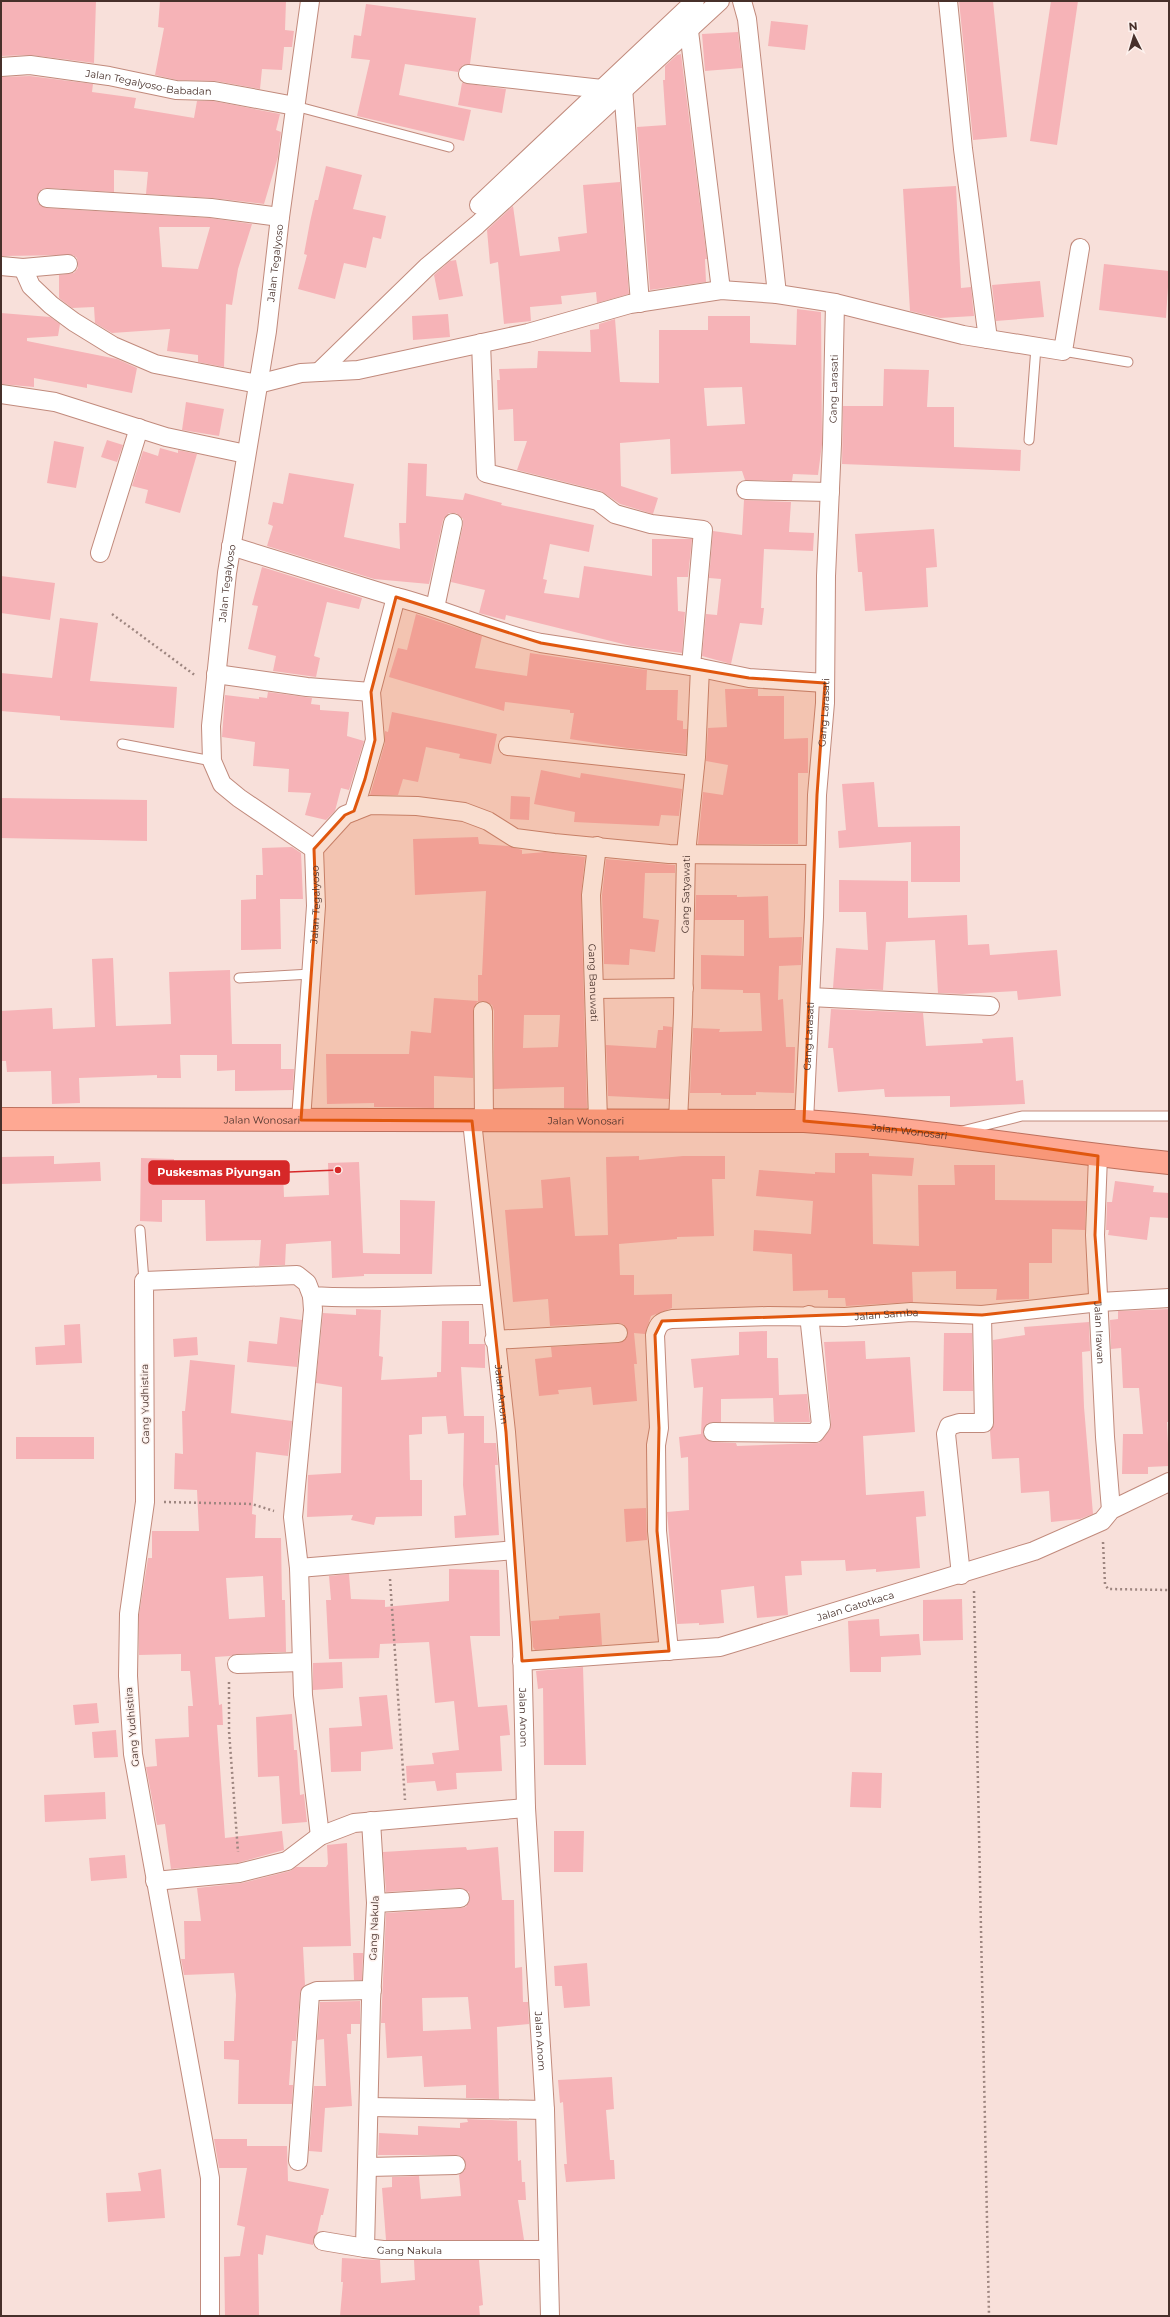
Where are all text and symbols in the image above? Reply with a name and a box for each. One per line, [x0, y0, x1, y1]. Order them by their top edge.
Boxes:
north arrow [1114, 16, 1154, 56]
text: N [1128, 19, 1138, 33]
street label: Jalan Tegalyoso-Babadan [84, 66, 212, 97]
street label: Jalan Tegalyoso [264, 223, 286, 304]
street label: Gang Larasati [826, 354, 840, 423]
street label: Jalan Tegalyoso [215, 543, 238, 624]
street label: Gang Larasati [815, 678, 832, 747]
street label: Gang Satyawati [678, 855, 692, 933]
street label: Jalan Tegalyoso [307, 865, 323, 945]
street label: Gang Banuwati [586, 943, 601, 1022]
street label: Gang Larasati [800, 1001, 816, 1071]
street label: Jalan Wonosari [223, 1113, 300, 1126]
street label: Jalan Wonosari [547, 1114, 624, 1127]
street label: Jalan Wonosari [870, 1120, 948, 1142]
callout: Puskesmas Piyungan [149, 1161, 289, 1184]
text: Puskesmas Piyungan [157, 1165, 281, 1179]
street label: Jalan Irawan [1092, 1300, 1108, 1364]
street label: Jalan Samba [853, 1305, 919, 1323]
street label: Jalan Anom [492, 1363, 512, 1425]
street label: Gang Yudhistira [138, 1364, 152, 1444]
street label: Jalan Gatotkaca [814, 1588, 896, 1624]
street label: Jalan Anom [517, 1686, 531, 1748]
street label: Gang Yudhistira [122, 1687, 142, 1767]
street label: Gang Nakula [366, 1895, 382, 1961]
street label: Jalan Anom [532, 2010, 549, 2071]
street label: Gang Nakula [376, 2243, 442, 2257]

